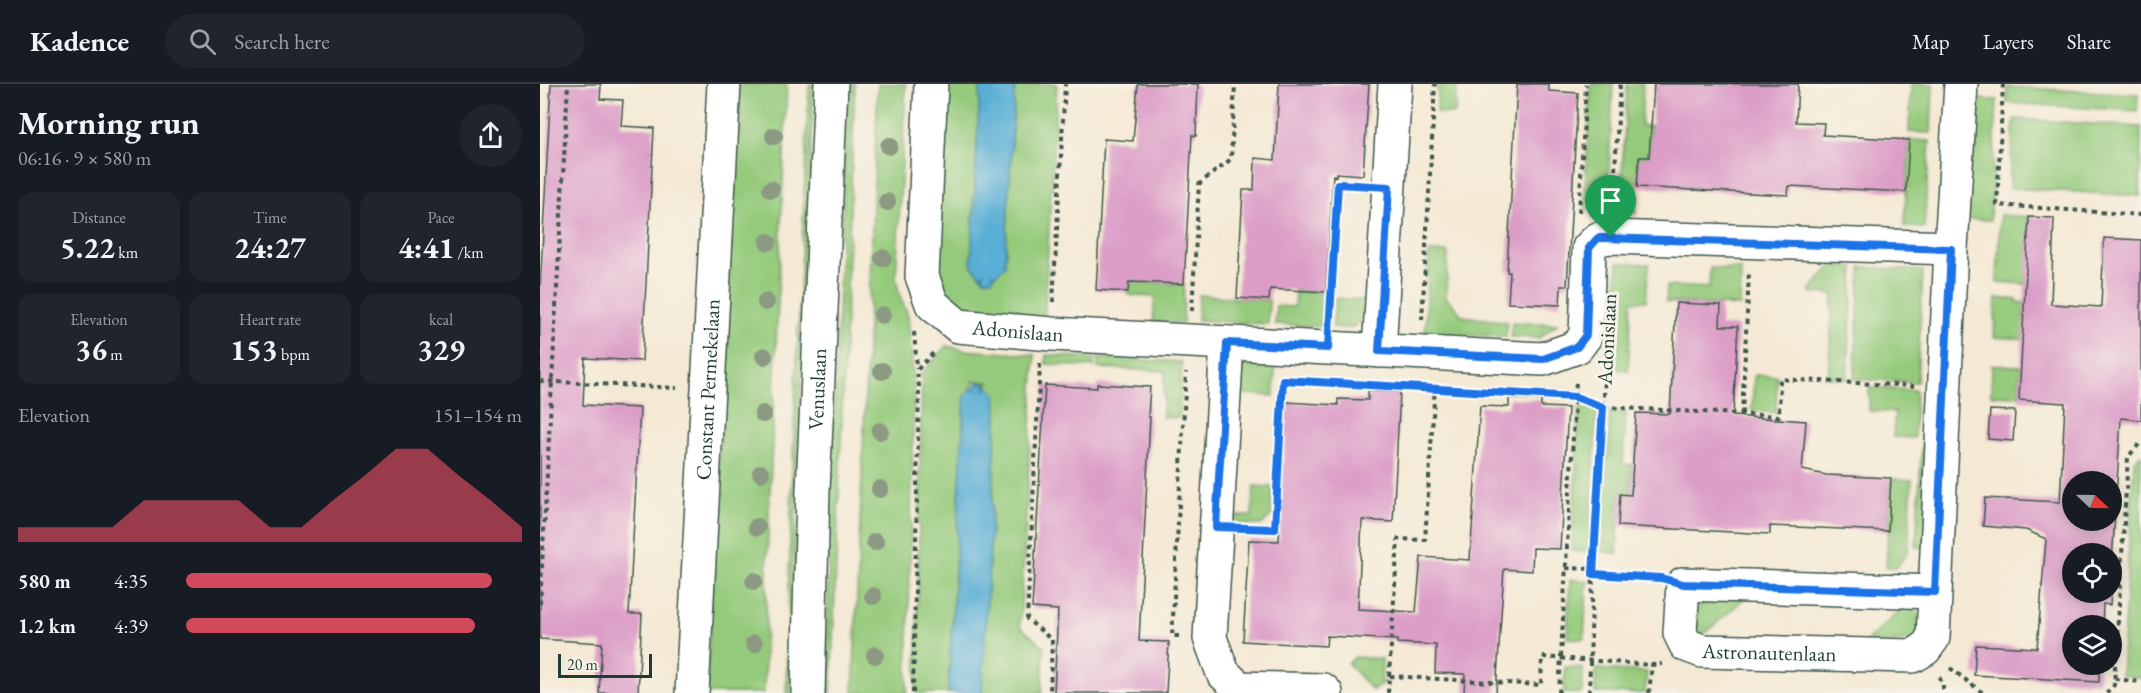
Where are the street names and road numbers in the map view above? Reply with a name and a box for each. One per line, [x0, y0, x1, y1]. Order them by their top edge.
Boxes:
street label: Adonislaan [1591, 293, 1622, 386]
street label: Constant Permekelaan [689, 298, 726, 481]
street label: Adonislaan [970, 313, 1064, 348]
street label: Venuslaan [802, 348, 832, 431]
street label: Astronautenlaan [1701, 637, 1837, 667]

